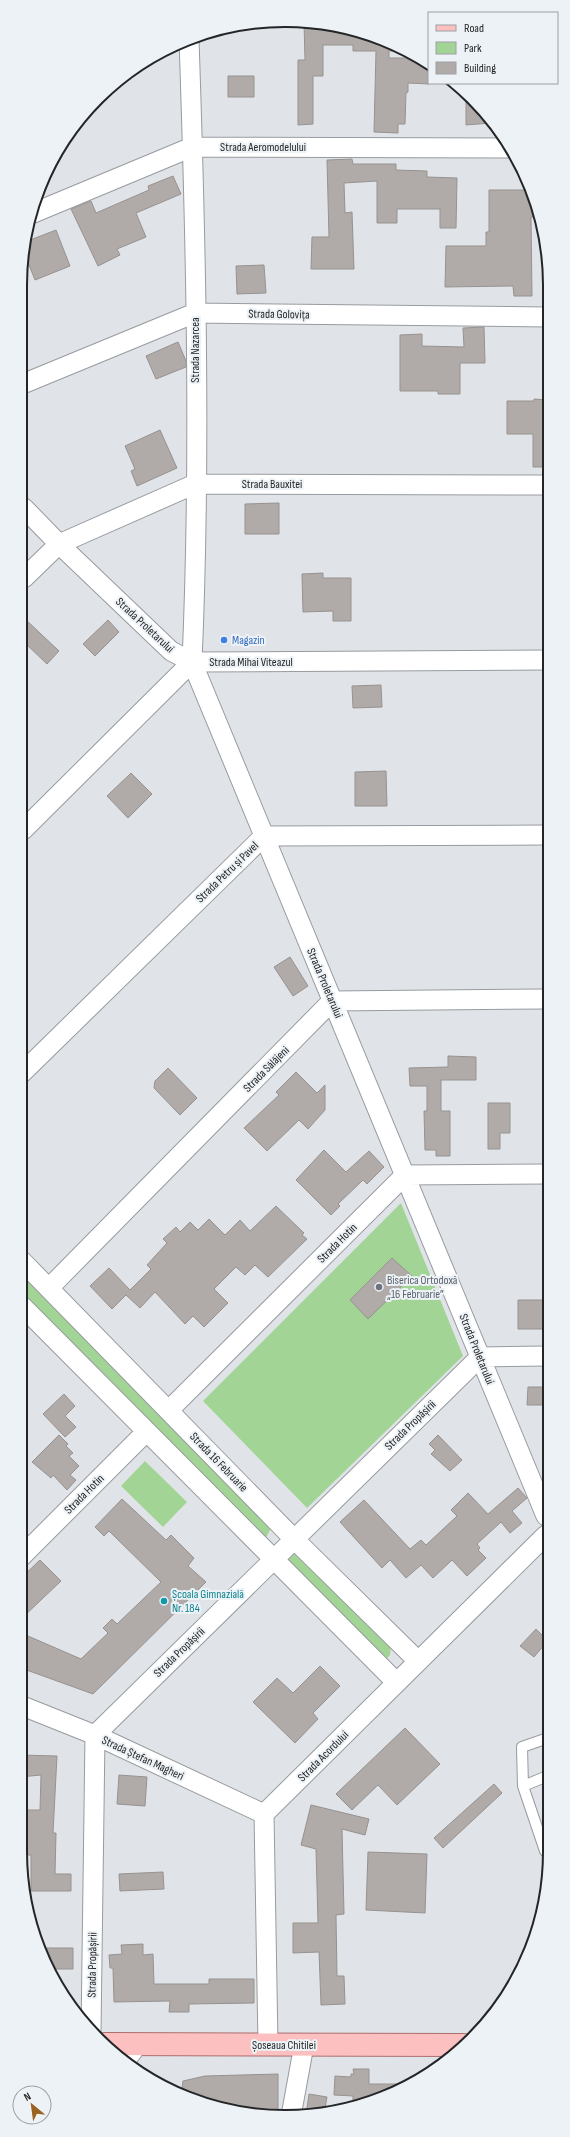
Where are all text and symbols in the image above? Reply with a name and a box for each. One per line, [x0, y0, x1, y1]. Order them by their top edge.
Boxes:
legend [428, 12, 558, 84]
text: Road [464, 21, 484, 36]
text: Park [464, 41, 482, 56]
text: Building [464, 61, 496, 76]
street label: Strada Aeromodelului [220, 140, 306, 155]
street label: Strada Golovița [248, 306, 310, 323]
street label: Strada Nazarcea [188, 317, 203, 383]
street label: Strada Bauxitei [242, 477, 302, 492]
street label: Strada Proletarului [112, 594, 177, 656]
place label: Magazin [232, 633, 265, 648]
marker: Magazin [219, 635, 229, 645]
street label: Strada Mihai Viteazul [209, 655, 293, 670]
street label: Strada Petru și Pavel [193, 839, 262, 906]
street label: Strada Proletarului [303, 946, 346, 1021]
street label: Strada Sălăjeni [240, 1043, 293, 1096]
street label: Strada Hotin [314, 1220, 360, 1266]
place label: Biserica Ortodoxă „16 Februarie” [387, 1273, 458, 1302]
marker: Biserica Ortodoxă „16 Februarie” [374, 1282, 384, 1292]
street label: Strada Proletarului [456, 1312, 497, 1387]
street label: Strada Propășirii [382, 1397, 439, 1454]
street label: Strada 16 Februarie [186, 1429, 251, 1495]
street label: Strada Hotin [61, 1471, 107, 1517]
place label: Școala Gimnazială Nr. 184 [172, 1587, 244, 1616]
marker: Școala Gimnazială Nr. 184 [159, 1596, 169, 1606]
street label: Strada Propășirii [151, 1624, 208, 1681]
street label: Strada Acordului [295, 1728, 352, 1785]
street label: Strada Ștefan Magheri [99, 1733, 186, 1784]
street label: Strada Propășirii [84, 1932, 101, 1998]
street label: Șoseaua Chitilei [252, 2038, 316, 2053]
north arrow [12, 2085, 52, 2125]
text: N [22, 2090, 33, 2104]

